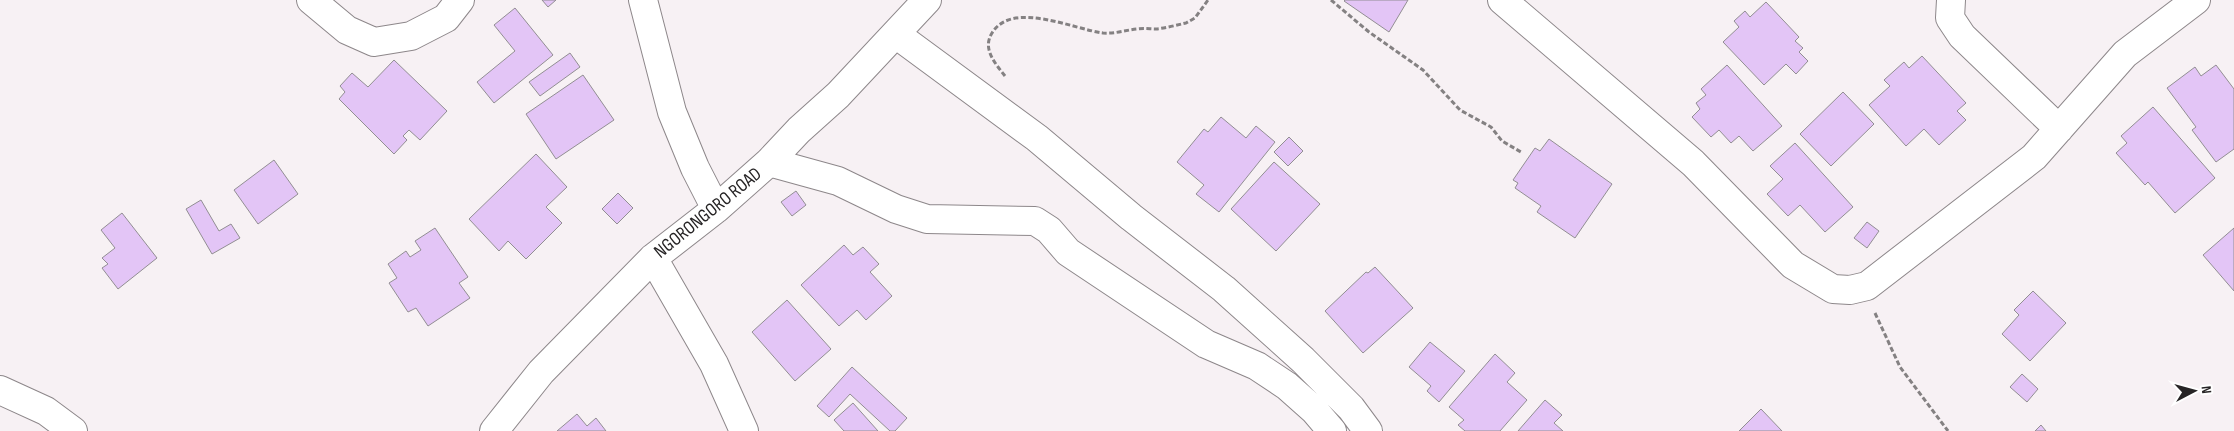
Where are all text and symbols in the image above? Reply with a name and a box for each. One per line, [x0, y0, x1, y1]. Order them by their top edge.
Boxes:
street label: NGORONGORO ROAD [650, 163, 766, 263]
north arrow [2169, 366, 2219, 416]
text: N [2198, 385, 2215, 394]

